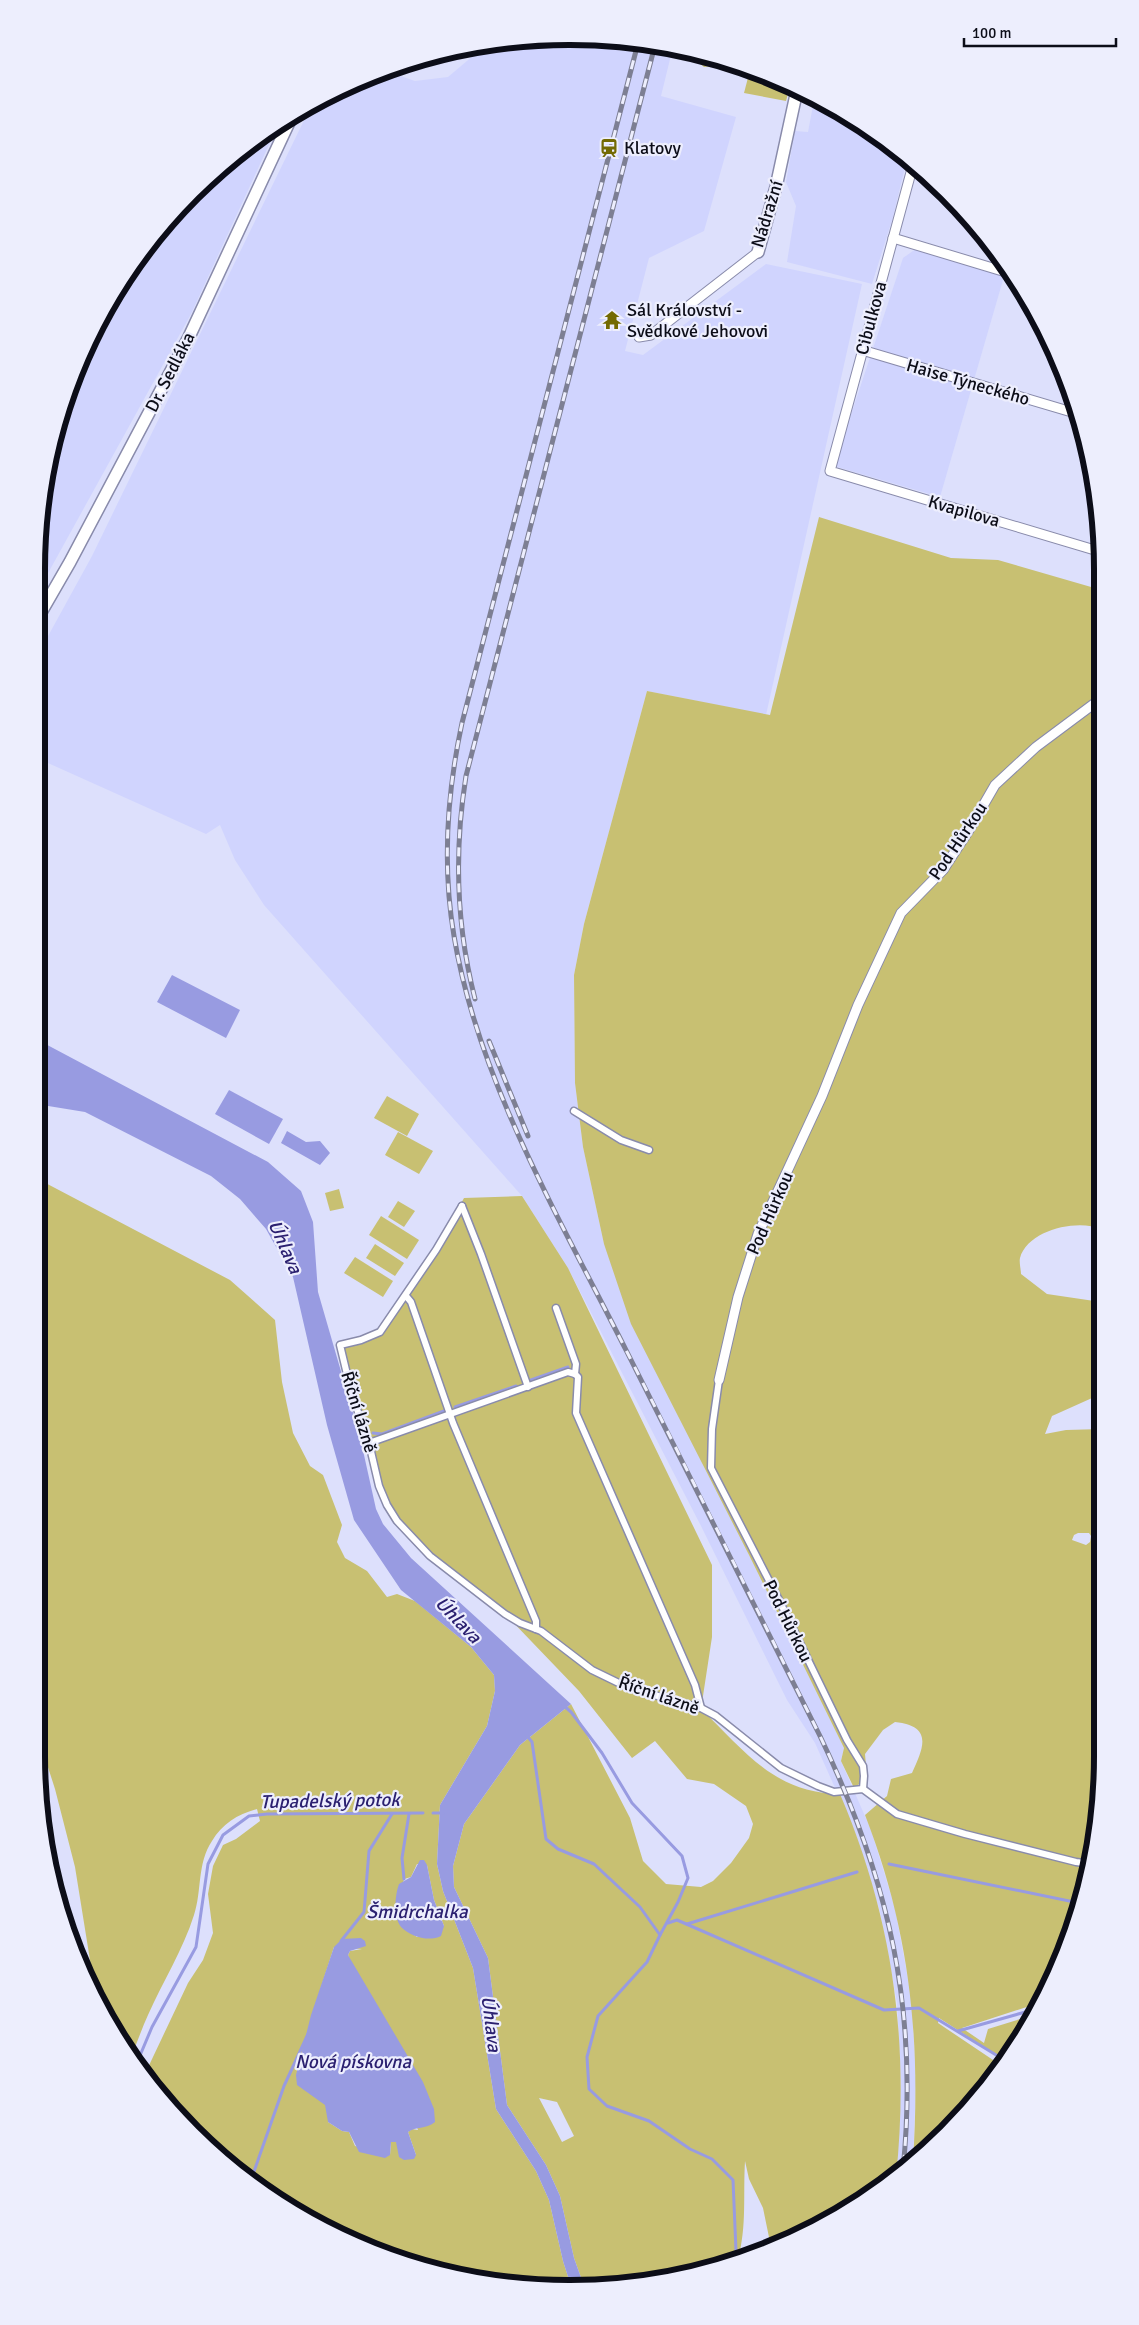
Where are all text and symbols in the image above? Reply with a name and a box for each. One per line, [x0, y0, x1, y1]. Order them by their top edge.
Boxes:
scale bar [964, 15, 1116, 47]
text: 100 m [972, 24, 1012, 42]
station icon: Klatovy [598, 137, 620, 159]
place label: Klatovy [624, 137, 681, 159]
street label: Nádražní [746, 178, 788, 250]
street label: Cibulkova [851, 279, 891, 357]
place label: Sál Království - Svědkové Jehovovi [627, 299, 768, 342]
temple icon: Sál Království - Svědkové Jehovovi [601, 309, 623, 331]
street label: Dr. Sedláka [140, 328, 200, 416]
street label: Haise Týneckého [904, 354, 1032, 410]
street label: Kvapilova [926, 490, 1002, 532]
street label: Pod Hůrkou [924, 798, 992, 884]
street label: Pod Hůrkou [742, 1168, 798, 1258]
water label: Úhlava [263, 1216, 308, 1279]
street label: Říční lázně [336, 1369, 382, 1455]
street label: Pod Hůrkou [759, 1576, 817, 1666]
water label: Úhlava [430, 1591, 487, 1650]
street label: Říční lázně [616, 1671, 702, 1719]
water label: Tupadelský potok [260, 1788, 401, 1814]
water label: Šmidrchalka [366, 1900, 469, 1924]
water label: Úhlava [476, 1995, 507, 2055]
water label: Nová pískovna [295, 2050, 412, 2074]

